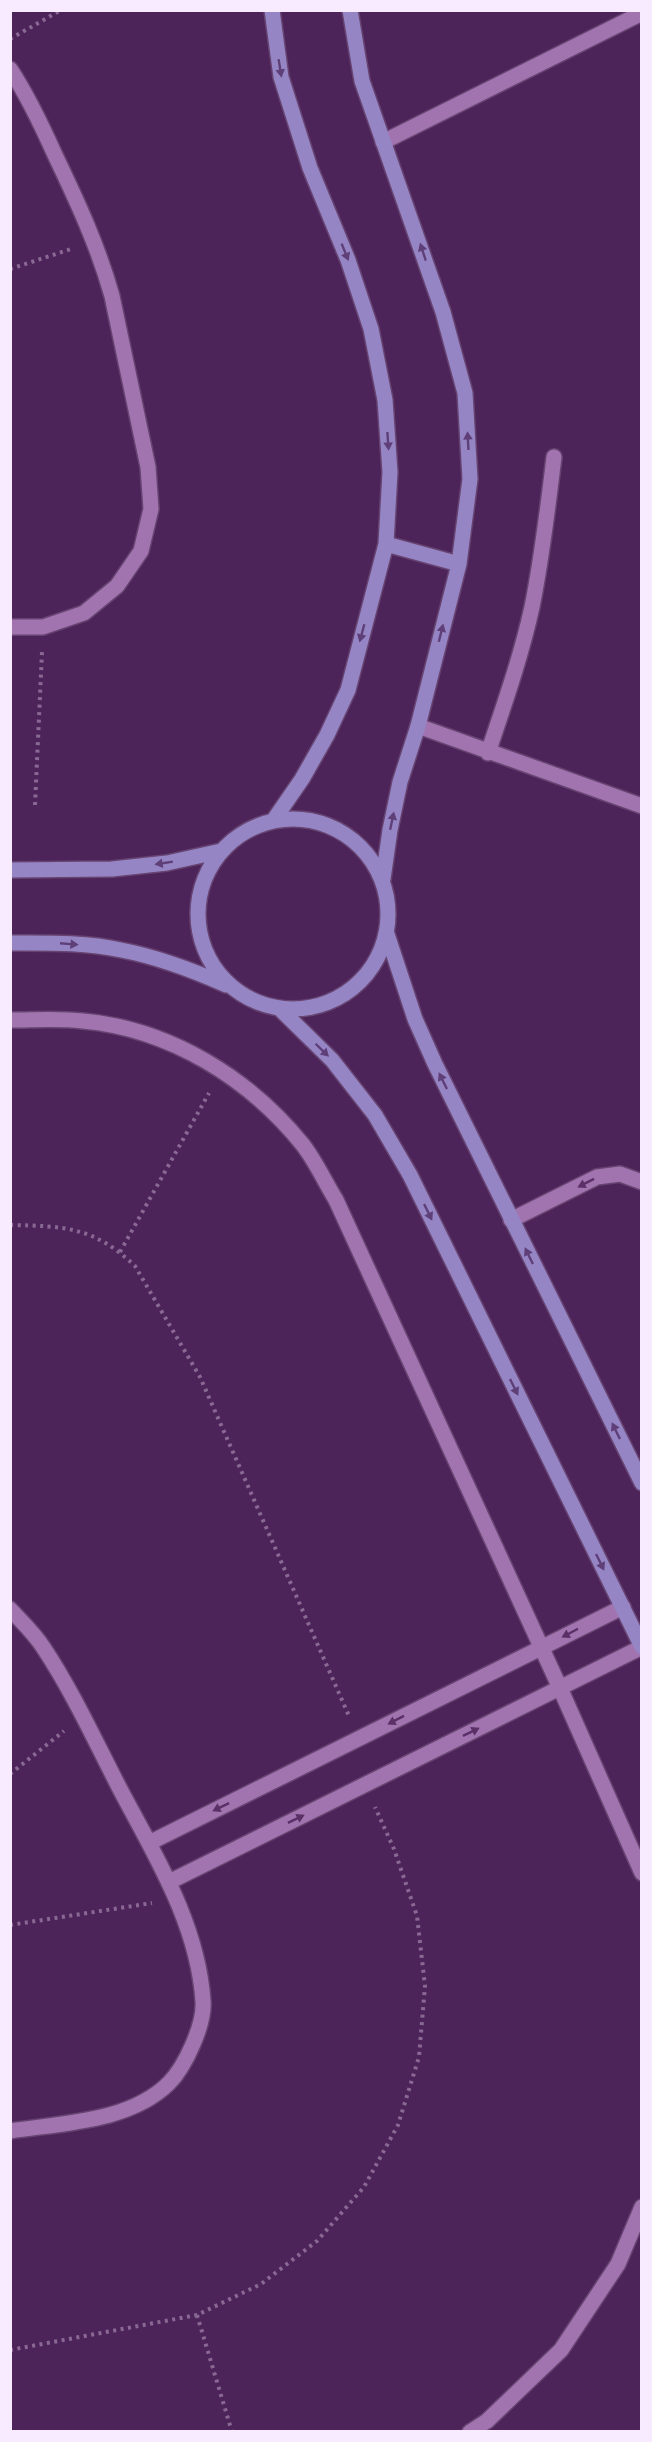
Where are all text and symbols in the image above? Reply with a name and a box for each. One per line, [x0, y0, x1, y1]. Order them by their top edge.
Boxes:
one-way arrow [275, 59, 284, 78]
one-way arrow [340, 243, 350, 261]
one-way arrow [418, 243, 427, 261]
one-way arrow [463, 431, 472, 450]
one-way arrow [383, 432, 392, 451]
one-way arrow [357, 624, 367, 642]
one-way arrow [437, 624, 447, 642]
one-way arrow [387, 812, 397, 830]
one-way arrow [155, 858, 174, 867]
one-way arrow [59, 939, 78, 949]
one-way arrow [314, 1042, 328, 1056]
one-way arrow [438, 1072, 448, 1089]
one-way arrow [578, 1178, 595, 1187]
one-way arrow [423, 1203, 433, 1221]
one-way arrow [524, 1247, 534, 1264]
one-way arrow [509, 1378, 519, 1396]
one-way arrow [611, 1422, 620, 1439]
one-way arrow [595, 1553, 605, 1571]
one-way arrow [561, 1628, 578, 1638]
one-way arrow [387, 1716, 404, 1725]
one-way arrow [463, 1727, 480, 1736]
one-way arrow [213, 1803, 230, 1812]
one-way arrow [288, 1814, 305, 1823]

